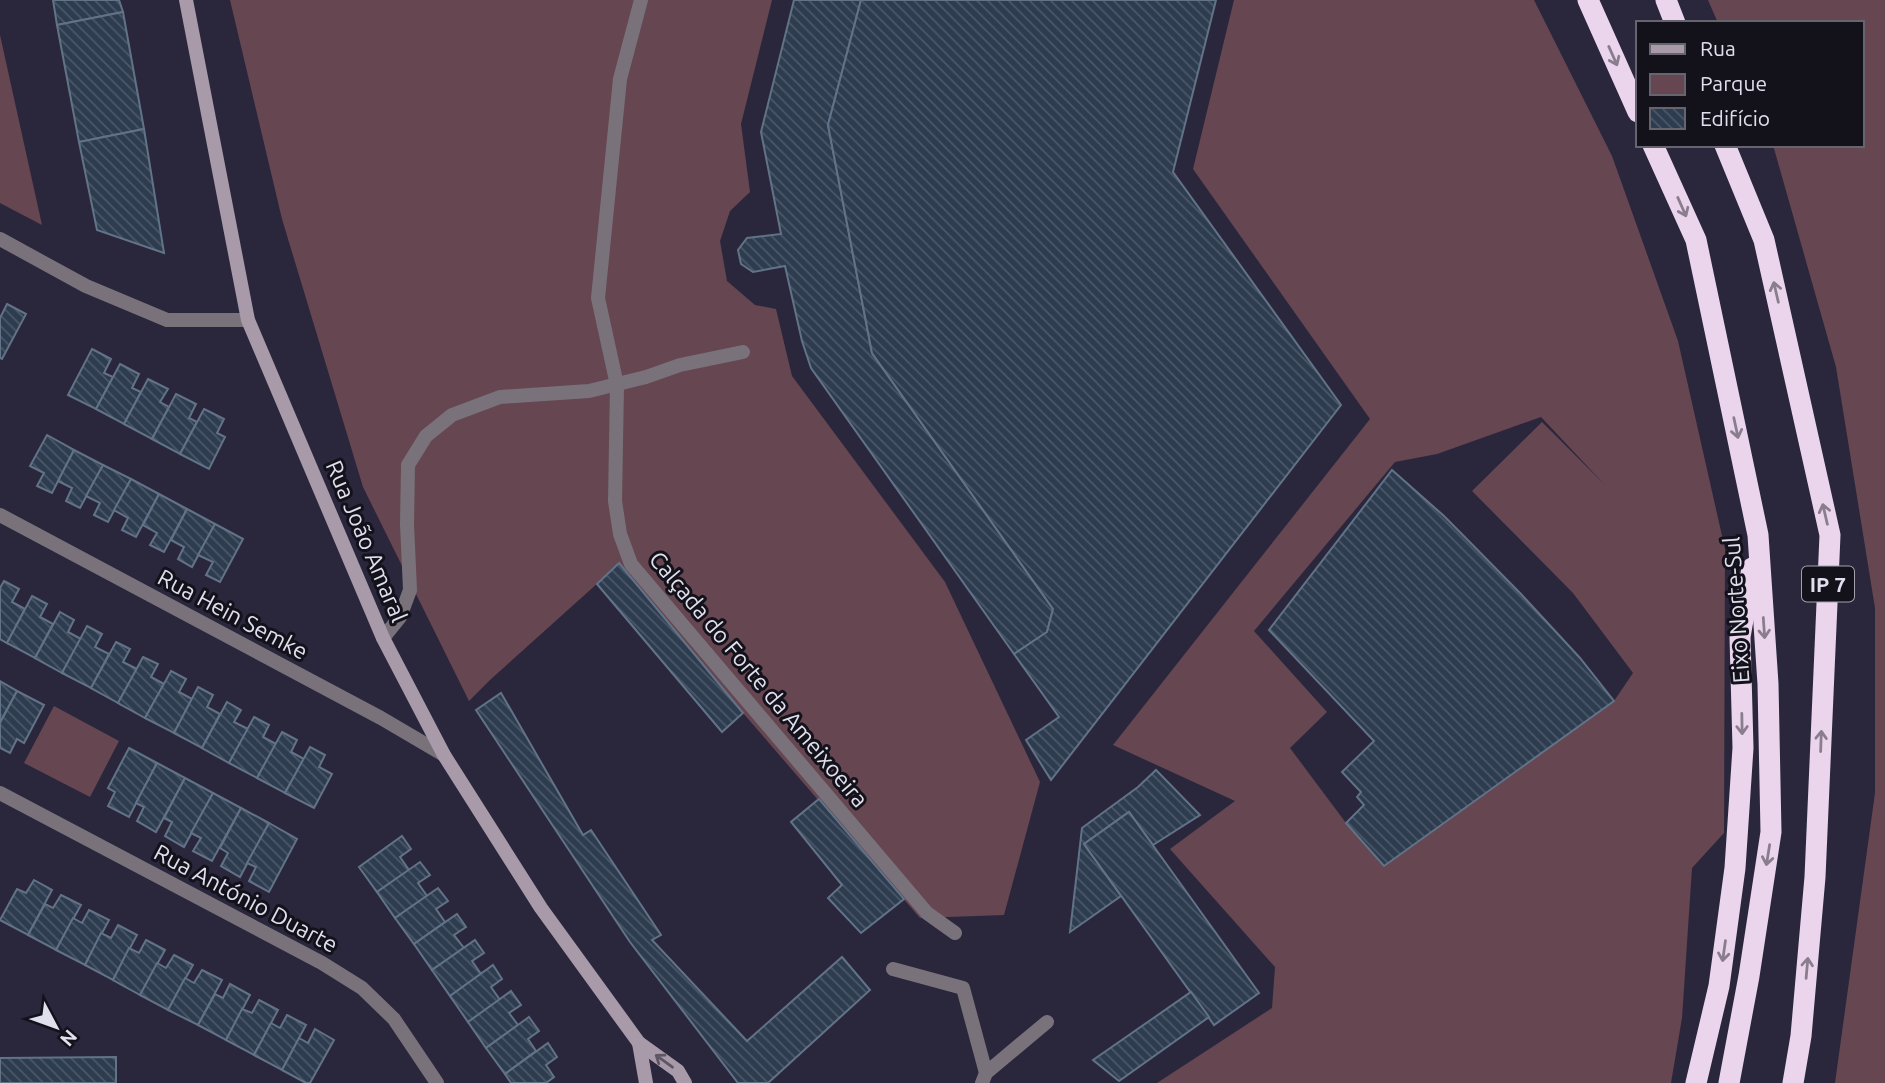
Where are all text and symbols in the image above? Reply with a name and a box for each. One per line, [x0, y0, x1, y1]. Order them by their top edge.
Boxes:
legend [1636, 21, 1864, 147]
text: Rua [1700, 36, 1736, 60]
one-way arrow [1607, 45, 1620, 66]
text: Parque [1700, 71, 1767, 95]
text: Edifício [1700, 106, 1770, 130]
one-way arrow [1676, 196, 1689, 218]
one-way arrow [1769, 281, 1782, 304]
one-way arrow [1729, 416, 1743, 439]
street label: Rua João Amaral [322, 456, 412, 626]
one-way arrow [1818, 504, 1831, 526]
street label: Eixo Norte-Sul [1718, 536, 1754, 684]
street label: Calçada do Forte da Ameixoeira [645, 546, 873, 812]
street label: Rua Hein Semke [154, 564, 312, 664]
road number: IP 7 [1802, 566, 1854, 602]
one-way arrow [1758, 616, 1771, 638]
one-way arrow [1735, 712, 1749, 735]
one-way arrow [1815, 730, 1828, 753]
street label: Rua António Duarte [150, 839, 342, 957]
one-way arrow [1761, 843, 1774, 865]
one-way arrow [1717, 939, 1730, 961]
one-way arrow [1801, 957, 1814, 980]
north arrow [21, 992, 91, 1062]
text: N [56, 1026, 82, 1051]
one-way arrow [655, 1054, 674, 1069]

